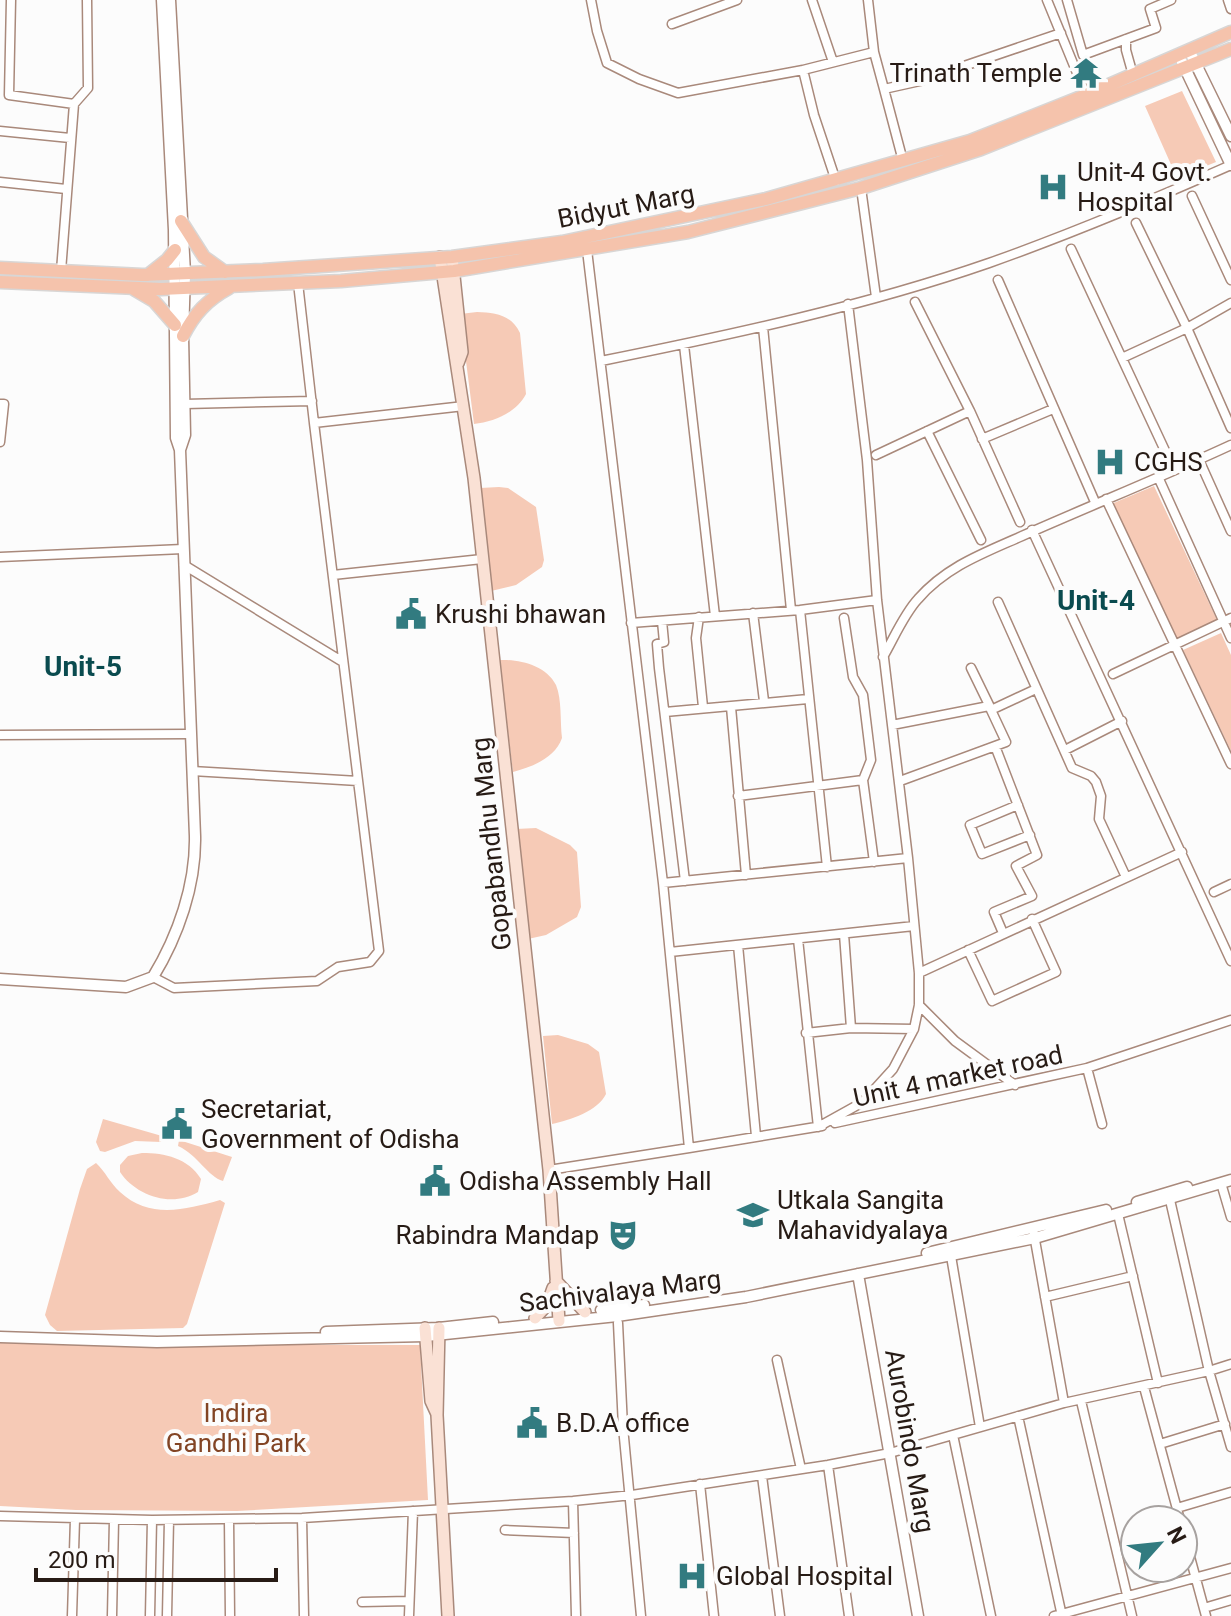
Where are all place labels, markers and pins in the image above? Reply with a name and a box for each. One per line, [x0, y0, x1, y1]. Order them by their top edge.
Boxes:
temple icon: Trinath Temple [1069, 56, 1103, 90]
place label: Trinath Temple [889, 58, 1062, 88]
place label: Unit-4 Govt. Hospital [1077, 157, 1212, 217]
hospital icon: Unit-4 Govt. Hospital [1036, 170, 1070, 204]
hospital icon: CGHS [1093, 445, 1127, 479]
place label: CGHS [1134, 447, 1203, 477]
public building icon: Krushi bhawan [394, 597, 428, 631]
place label: Krushi bhawan [435, 599, 606, 629]
place label: Secretariat, Government of Odisha [201, 1094, 460, 1154]
public building icon: Secretariat, Government of Odisha [160, 1107, 194, 1141]
public building icon: Odisha Assembly Hall [418, 1164, 452, 1198]
place label: Odisha Assembly Hall [459, 1166, 712, 1196]
place label: Utkala Sangita Mahavidyalaya [777, 1185, 948, 1245]
school or university icon: Utkala Sangita Mahavidyalaya [736, 1198, 770, 1232]
theatre icon: Rabindra Mandap [606, 1218, 640, 1252]
place label: Rabindra Mandap [395, 1220, 599, 1250]
public building icon: B.D.A office [515, 1406, 549, 1440]
place label: B.D.A office [556, 1408, 690, 1438]
hospital icon: Global Hospital [675, 1559, 709, 1593]
place label: Global Hospital [716, 1561, 893, 1591]

